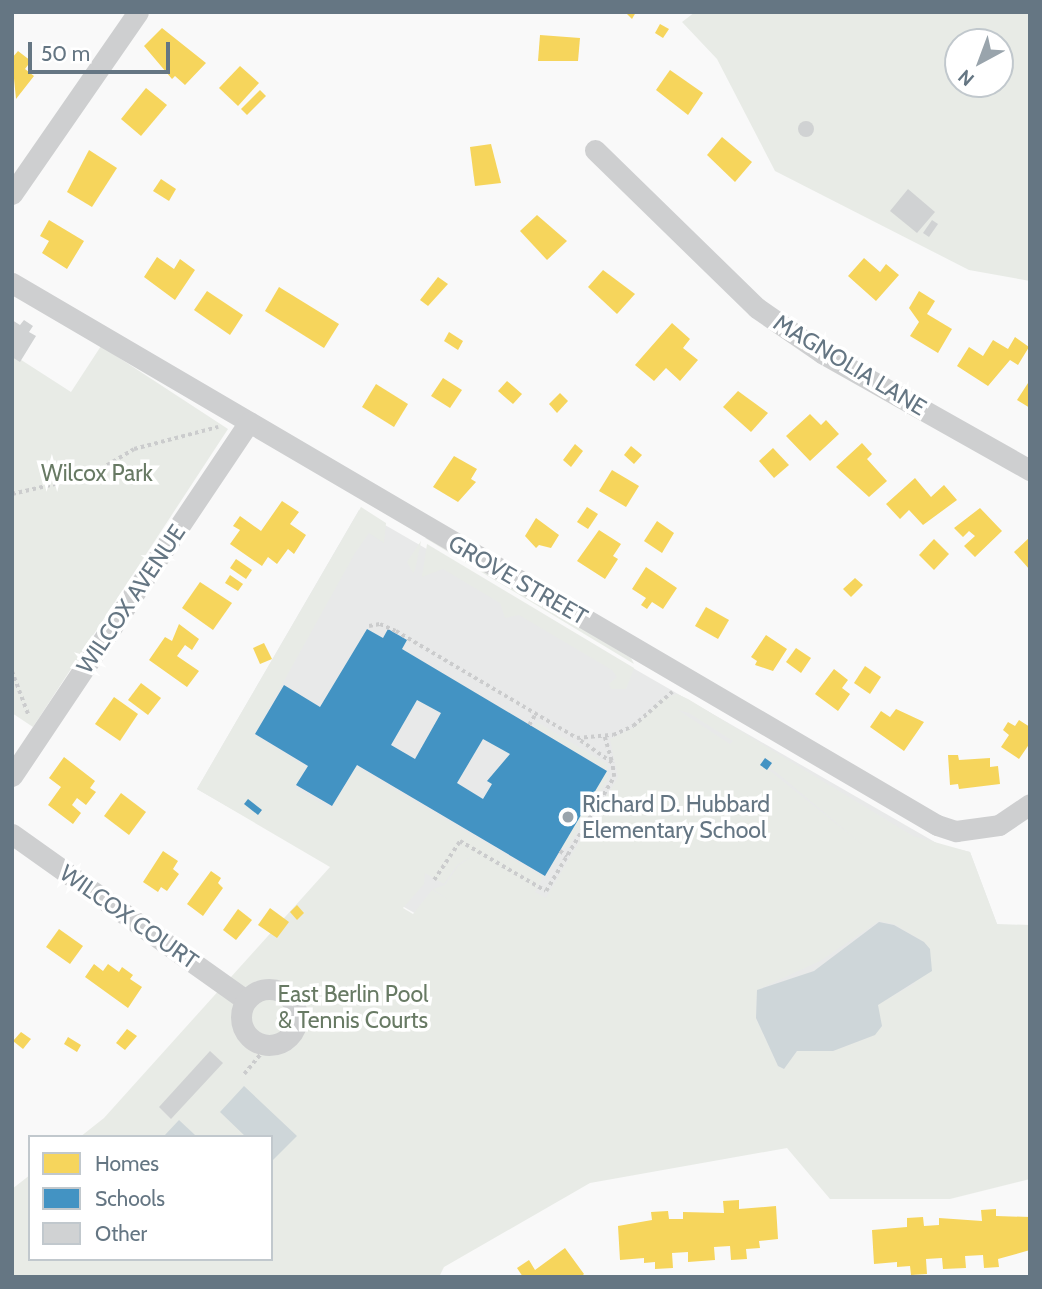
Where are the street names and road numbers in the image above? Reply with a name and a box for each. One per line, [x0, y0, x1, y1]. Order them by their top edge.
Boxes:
street label: MAGNOLIA LANE [769, 309, 931, 421]
street label: WILCOX AVENUE [71, 519, 191, 679]
street label: GROVE STREET [444, 529, 592, 631]
street label: WILCOX COURT [55, 859, 203, 975]

